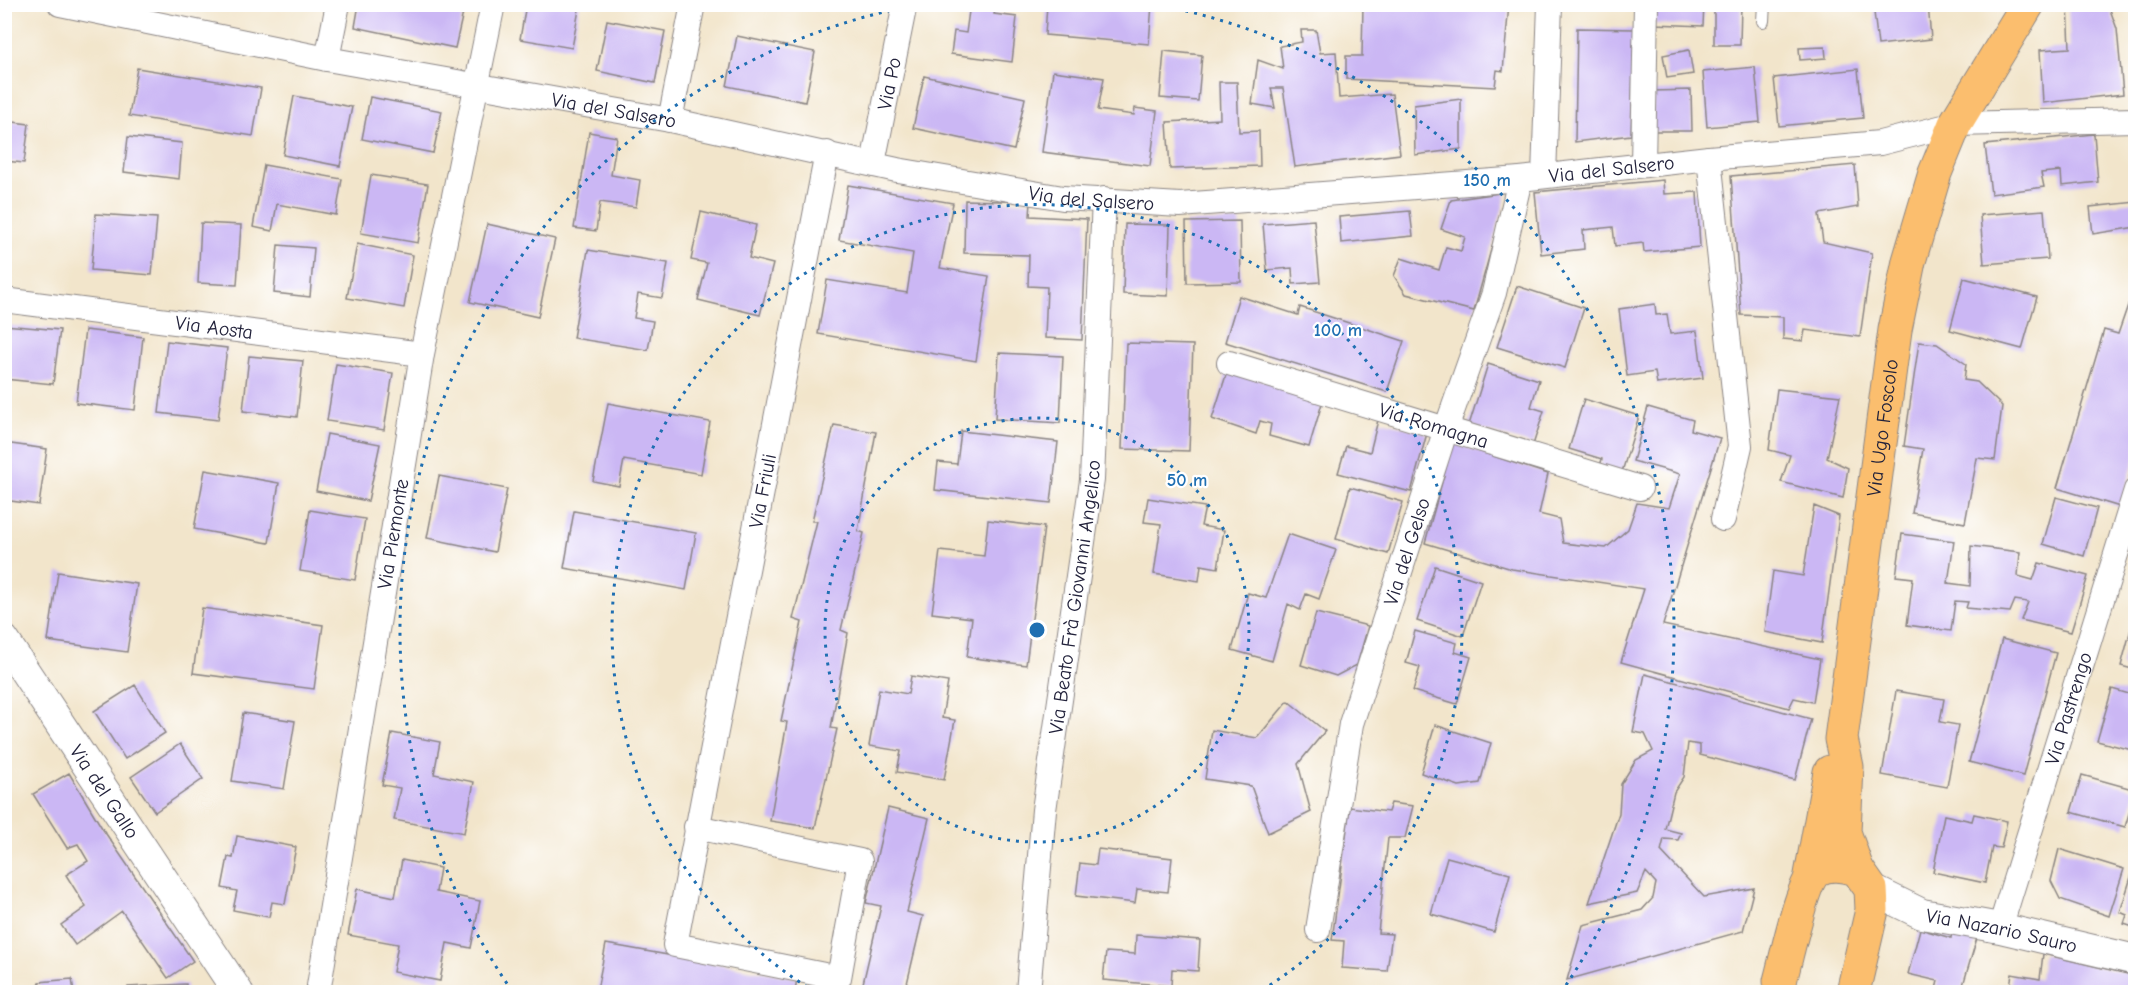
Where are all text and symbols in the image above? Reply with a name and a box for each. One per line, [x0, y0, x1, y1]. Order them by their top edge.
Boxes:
street label: Via Po [873, 55, 906, 112]
street label: Via del Salsero [550, 88, 678, 133]
street label: Via del Salsero [1547, 151, 1676, 188]
text: 150 m [1463, 170, 1511, 191]
street label: Via del Salsero [1027, 181, 1155, 215]
street label: Via Aosta [174, 311, 254, 344]
text: 100 m [1314, 320, 1362, 341]
street label: Via Ugo Foscolo [1862, 358, 1903, 498]
street label: Via Romagna [1376, 398, 1491, 453]
street label: Via Friuli [744, 452, 781, 530]
street label: Via Beato Frà Giovanni Angelico [1044, 459, 1105, 736]
text: 50 m [1167, 470, 1207, 491]
street label: Via Piemonte [373, 477, 413, 591]
street label: Via del Gelso [1379, 495, 1435, 608]
centre of rings [1027, 620, 1047, 640]
street label: Via Pastrengo [2040, 649, 2097, 768]
street label: Via del Gallo [65, 740, 144, 843]
street label: Via Nazario Sauro [1924, 904, 2079, 958]

